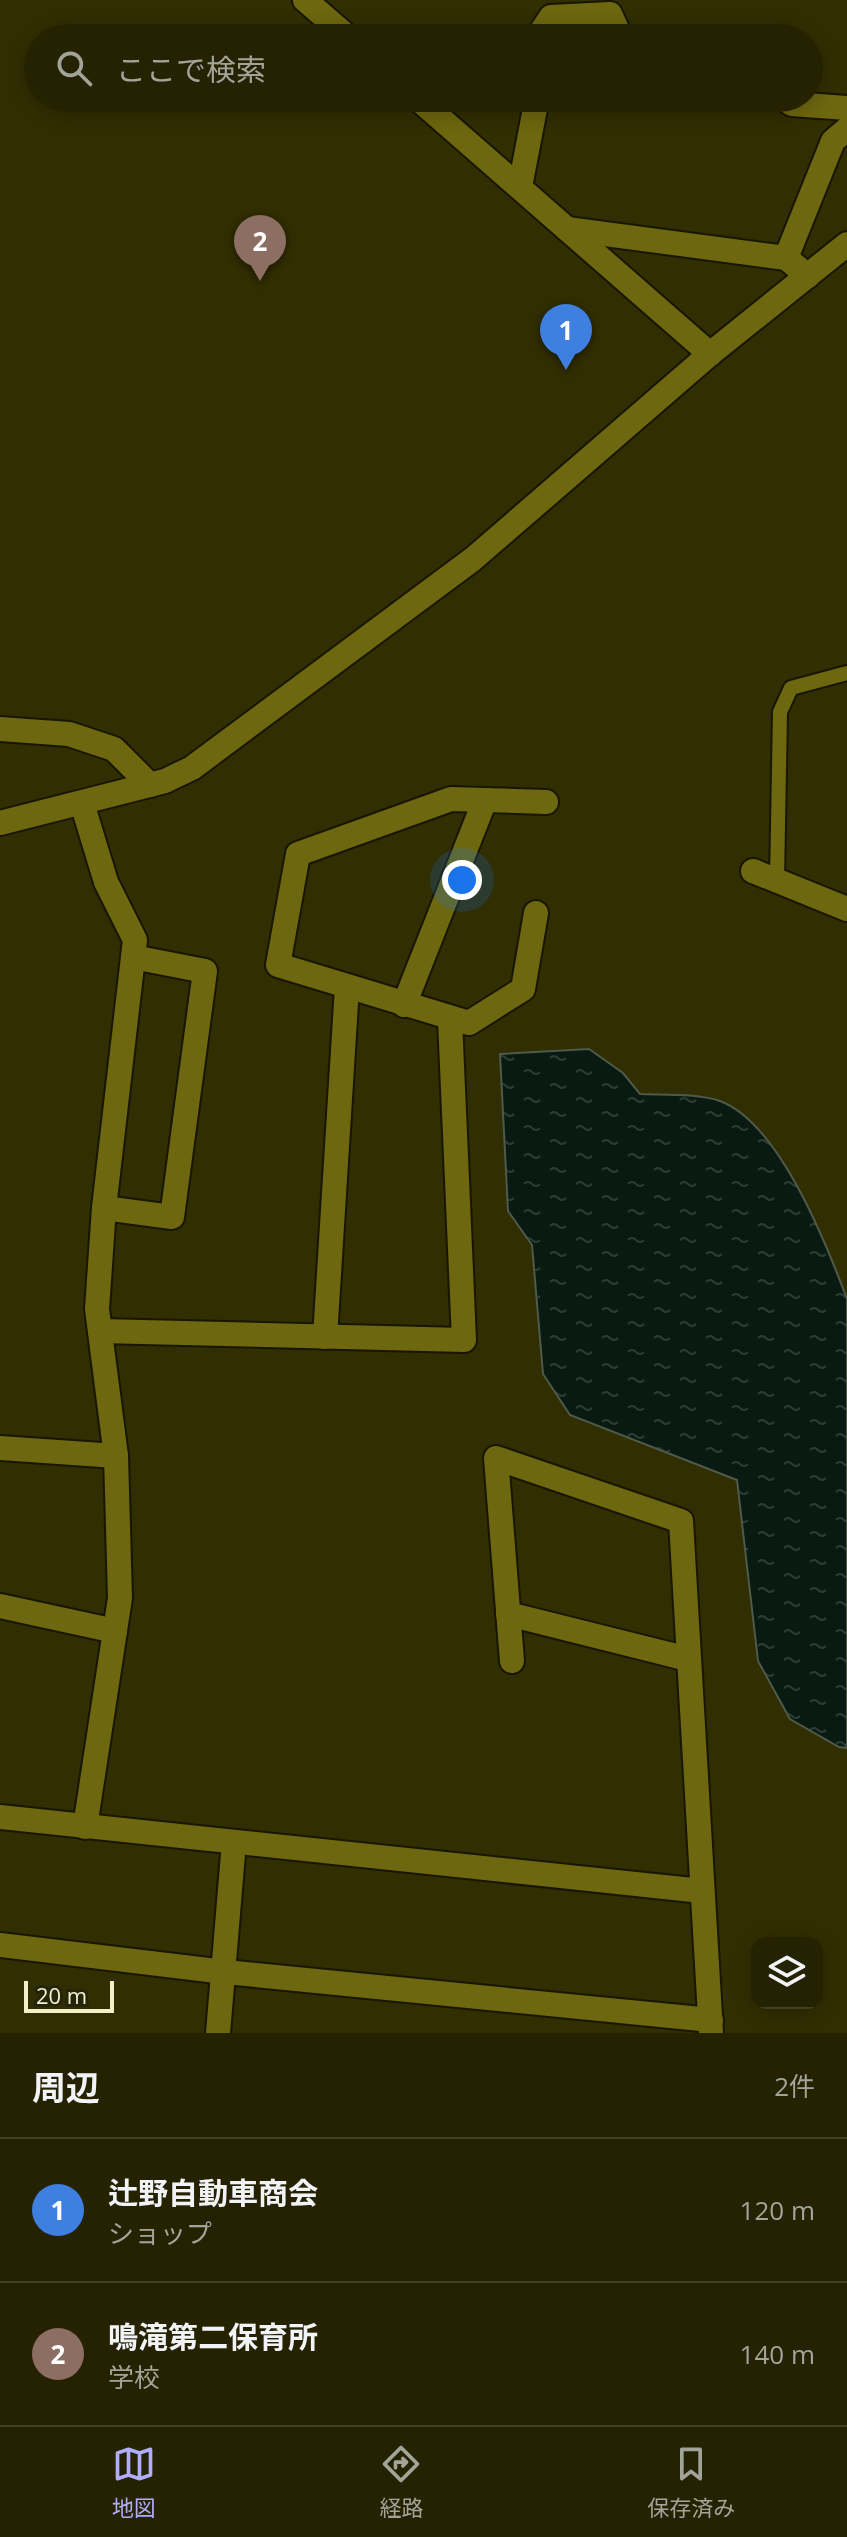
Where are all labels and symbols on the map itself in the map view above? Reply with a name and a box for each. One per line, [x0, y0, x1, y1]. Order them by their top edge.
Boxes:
pin: 2 [234, 215, 286, 281]
pin: 1 [540, 304, 592, 370]
your location [442, 860, 482, 900]
scale bar [24, 1977, 114, 2013]

